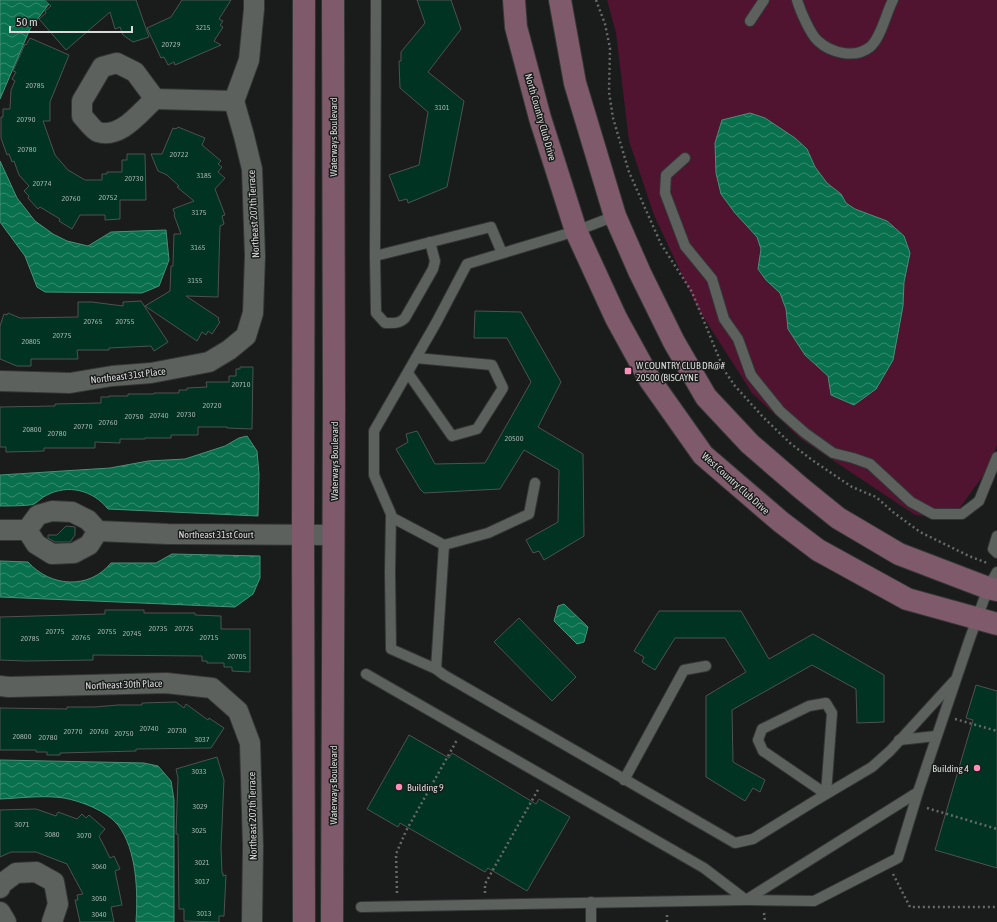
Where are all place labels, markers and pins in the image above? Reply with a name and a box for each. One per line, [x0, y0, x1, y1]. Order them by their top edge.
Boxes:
place label: W COUNTRY CLUB DR@# 20500 (BISCAYNE [636, 360, 725, 383]
marker: W COUNTRY CLUB DR@# 20500 (BISCAYNE [623, 366, 633, 376]
place label: Building 4 [932, 763, 969, 774]
marker: Building 4 [972, 763, 982, 773]
marker: Building 9 [394, 782, 404, 792]
place label: Building 9 [407, 782, 444, 793]

